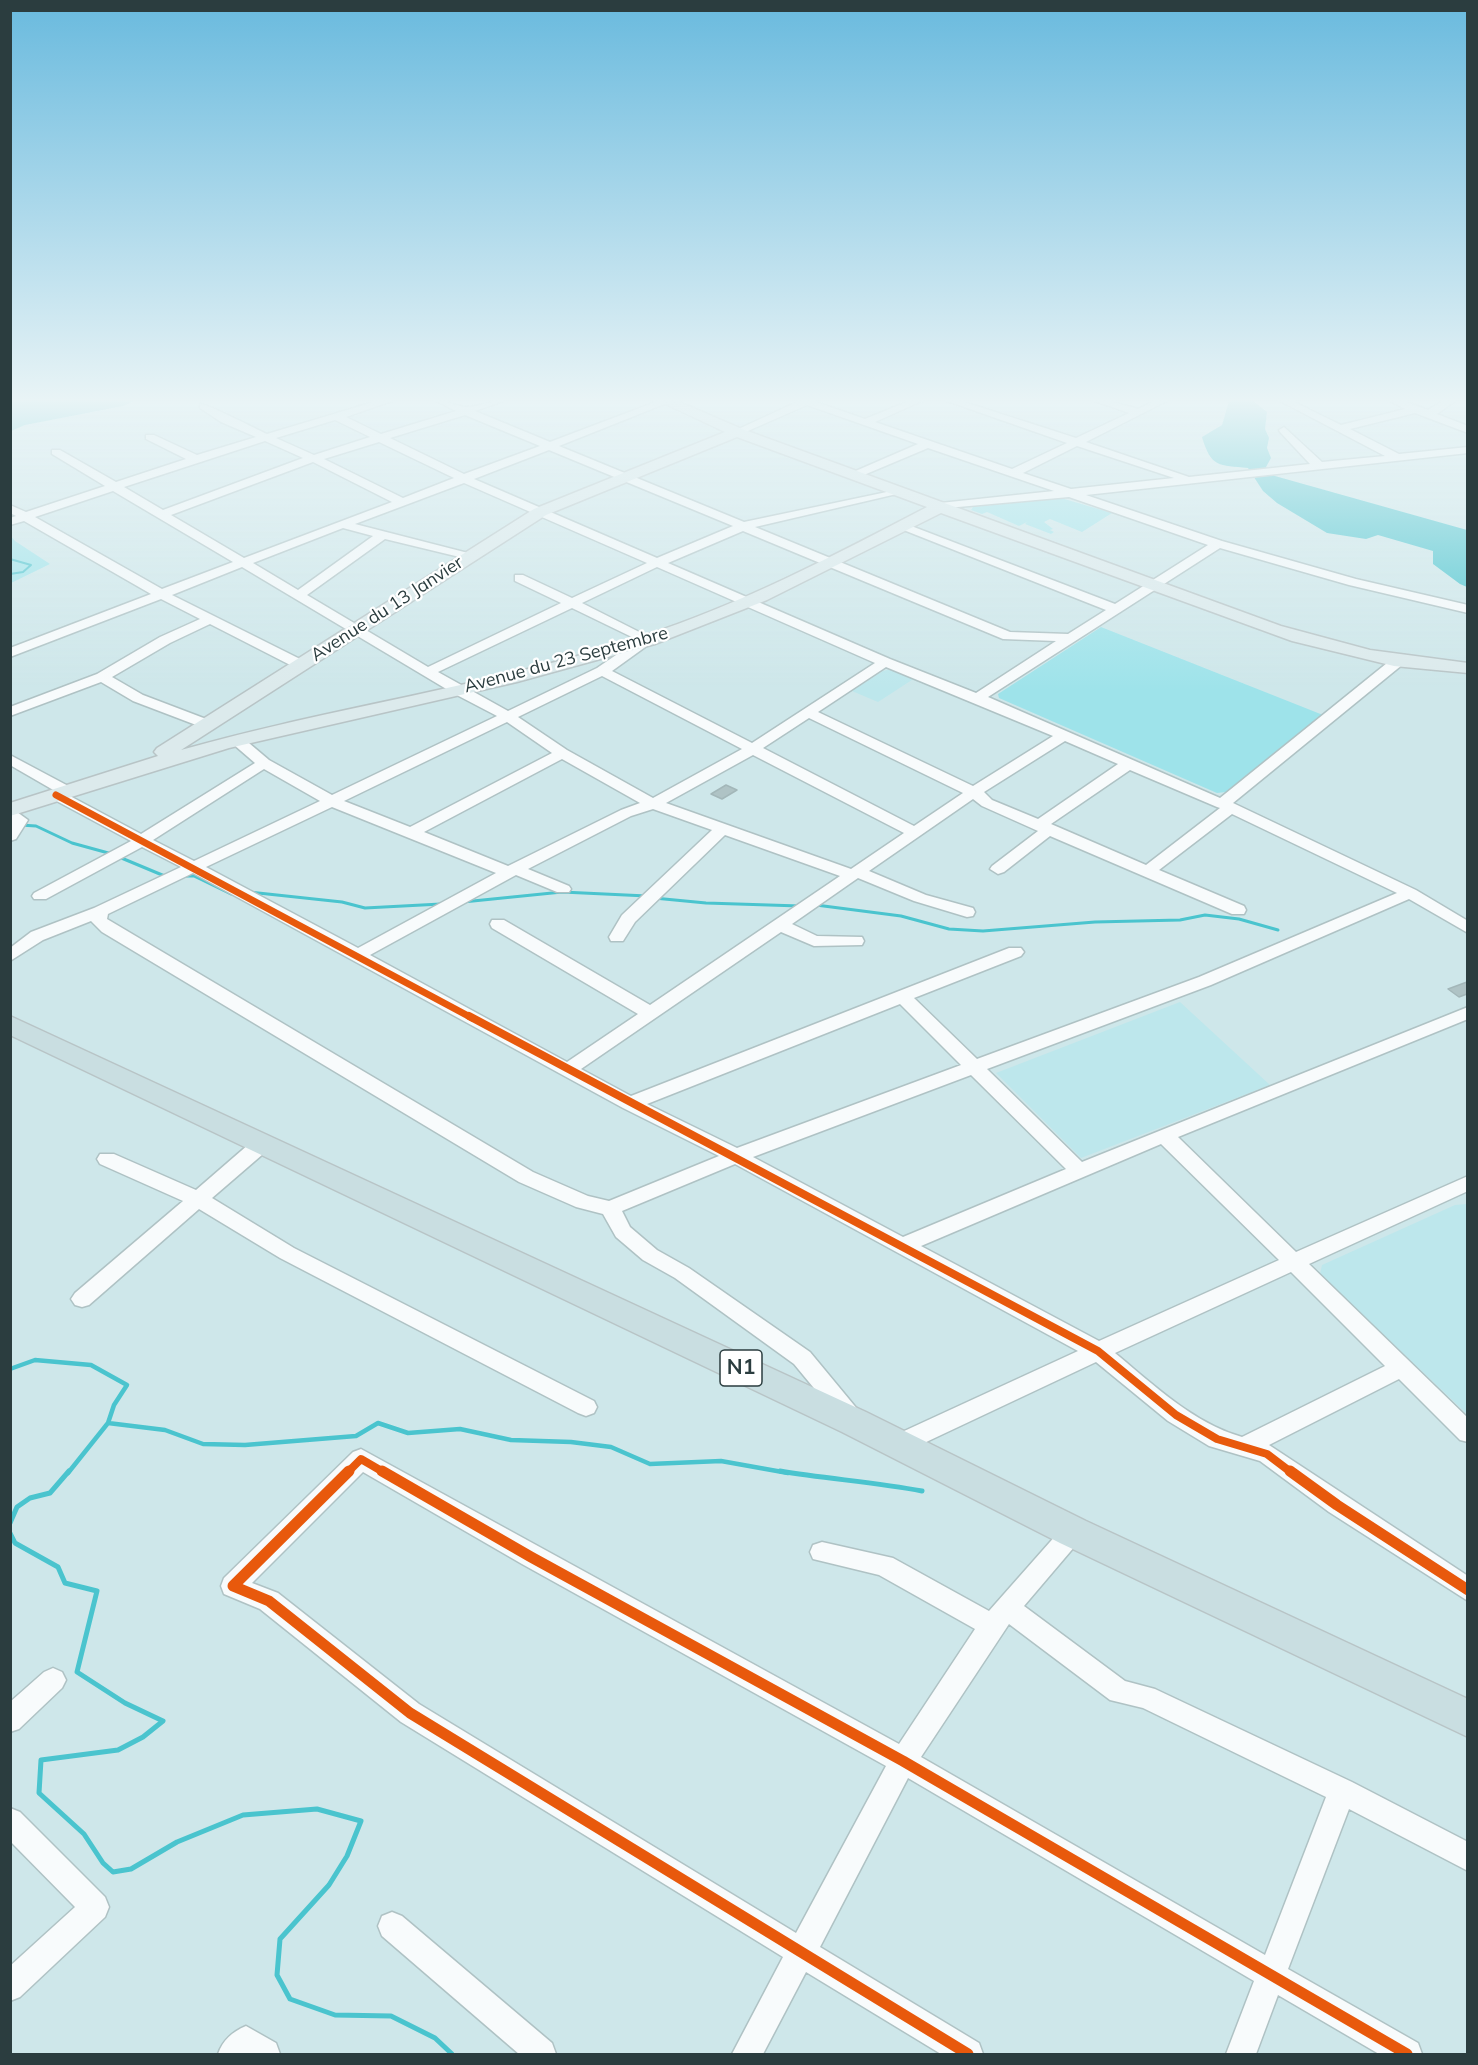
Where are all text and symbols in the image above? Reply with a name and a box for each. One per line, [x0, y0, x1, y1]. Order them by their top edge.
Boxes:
street label: Avenue du 13 Janvier [307, 552, 467, 666]
street label: Avenue du 23 Septembre [462, 622, 670, 698]
road number: N1 [720, 1350, 762, 1386]

